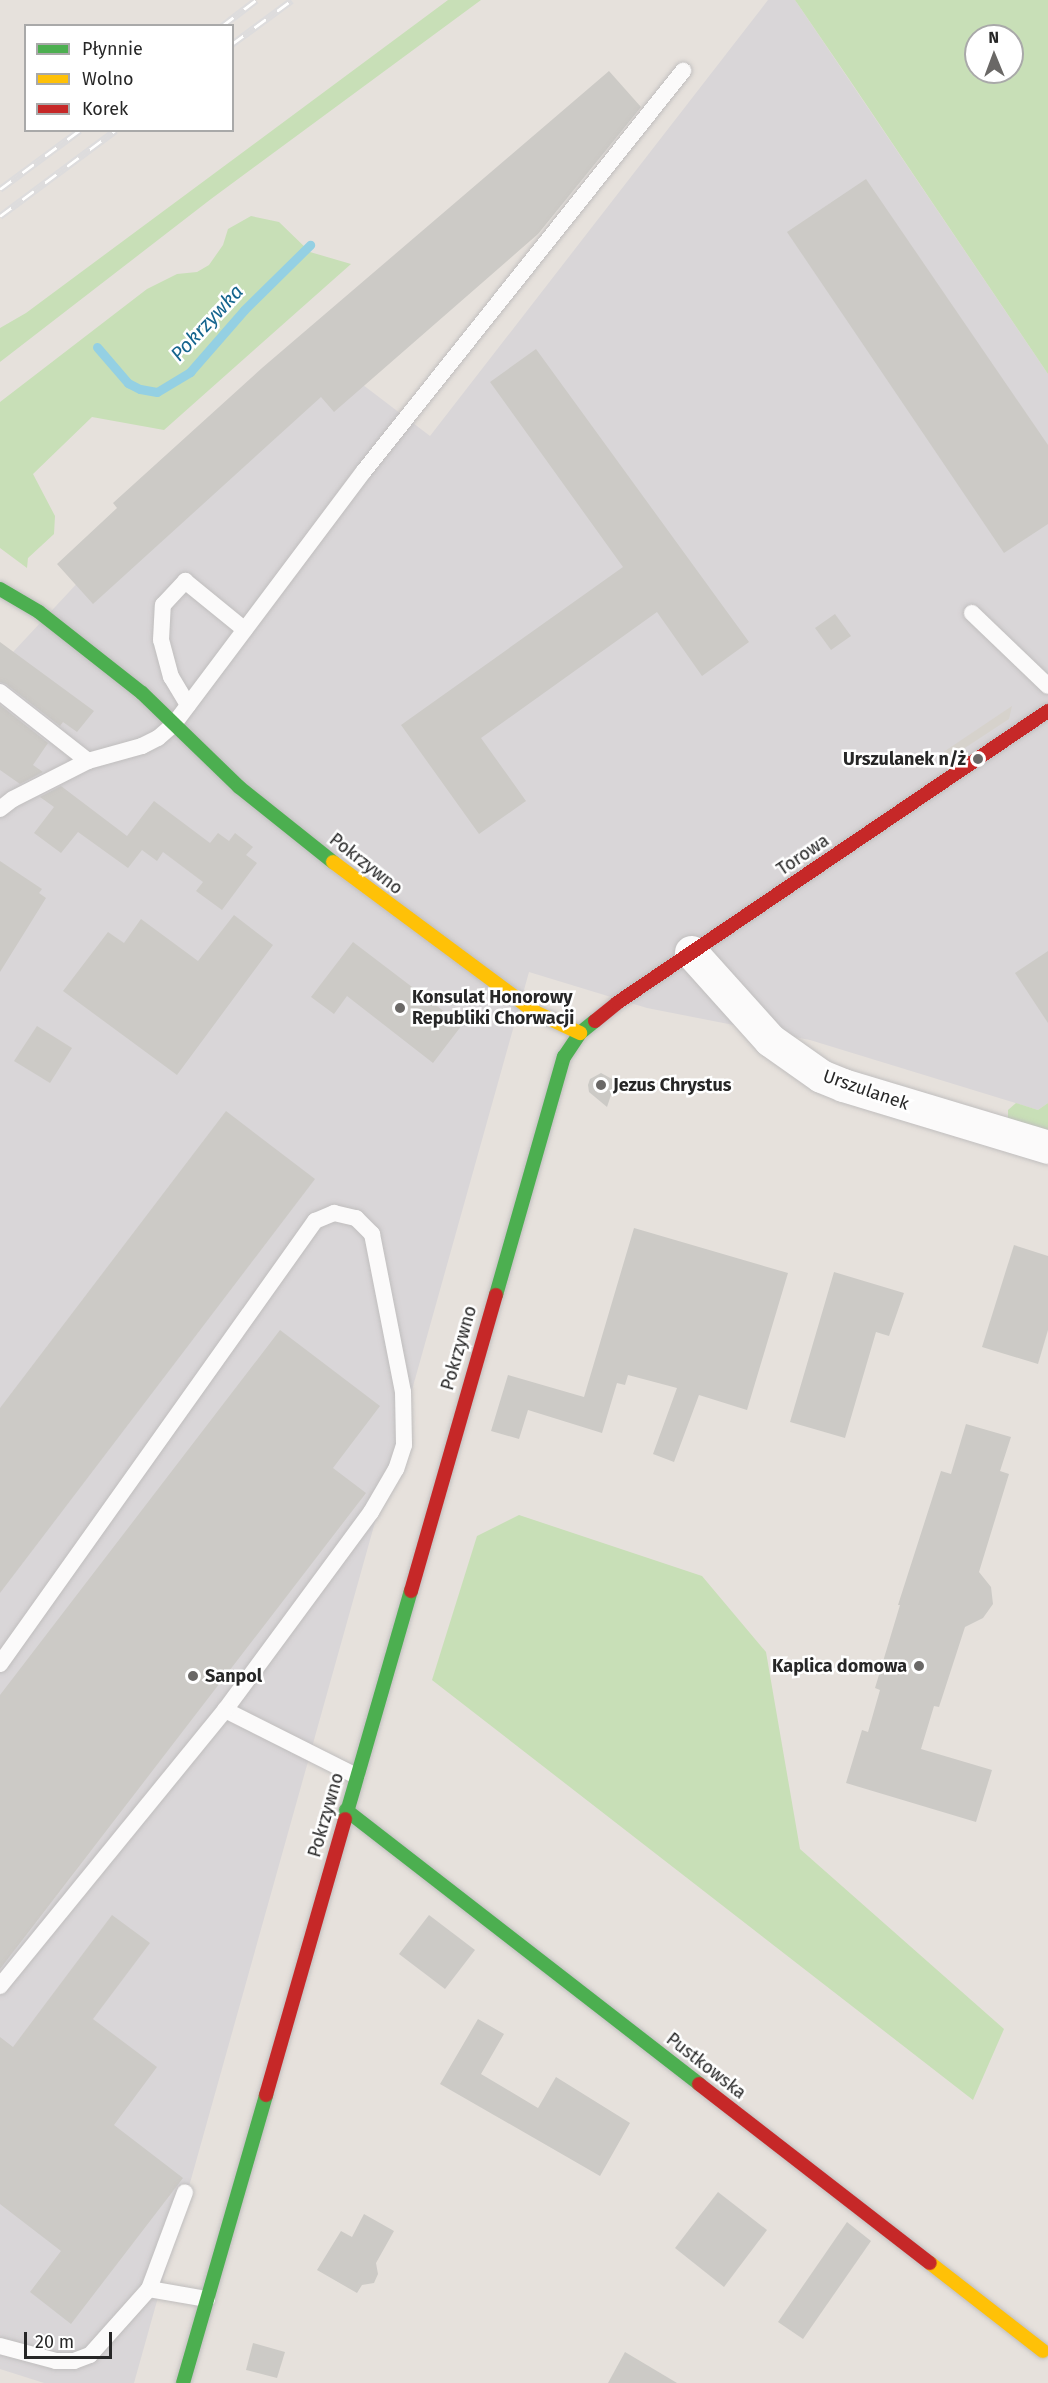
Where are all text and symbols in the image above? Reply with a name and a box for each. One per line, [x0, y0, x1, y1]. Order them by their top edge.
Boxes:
legend [24, 24, 234, 132]
north arrow [964, 24, 1024, 84]
text: N [988, 28, 999, 47]
text: Płynnie [82, 38, 143, 60]
text: Wolno [82, 68, 134, 90]
text: Korek [82, 98, 128, 120]
water label: Pokrzywka [166, 280, 248, 366]
place label: Urszulanek n/ż [843, 748, 966, 770]
marker: Urszulanek n/ż [971, 752, 985, 766]
street label: Pokrzywno [325, 829, 407, 899]
street label: Torowa [773, 830, 833, 880]
place label: Konsulat Honorowy Republiki Chorwacji [412, 987, 574, 1030]
marker: Konsulat Honorowy Republiki Chorwacji [393, 1001, 407, 1015]
street label: Urszulanek [820, 1065, 912, 1115]
place label: Jezus Chrystus [613, 1074, 731, 1096]
marker: Jezus Chrystus [594, 1078, 608, 1092]
street label: Pokrzywno [437, 1303, 481, 1393]
place label: Kaplica domowa [772, 1655, 907, 1677]
marker: Kaplica domowa [912, 1659, 926, 1673]
place label: Sanpol [205, 1665, 262, 1687]
marker: Sanpol [186, 1669, 200, 1683]
street label: Pokrzywno [304, 1770, 348, 1860]
street label: Pustkowska [662, 2028, 750, 2104]
scale bar [27, 2320, 116, 2358]
text: 20 m [35, 2331, 74, 2353]

